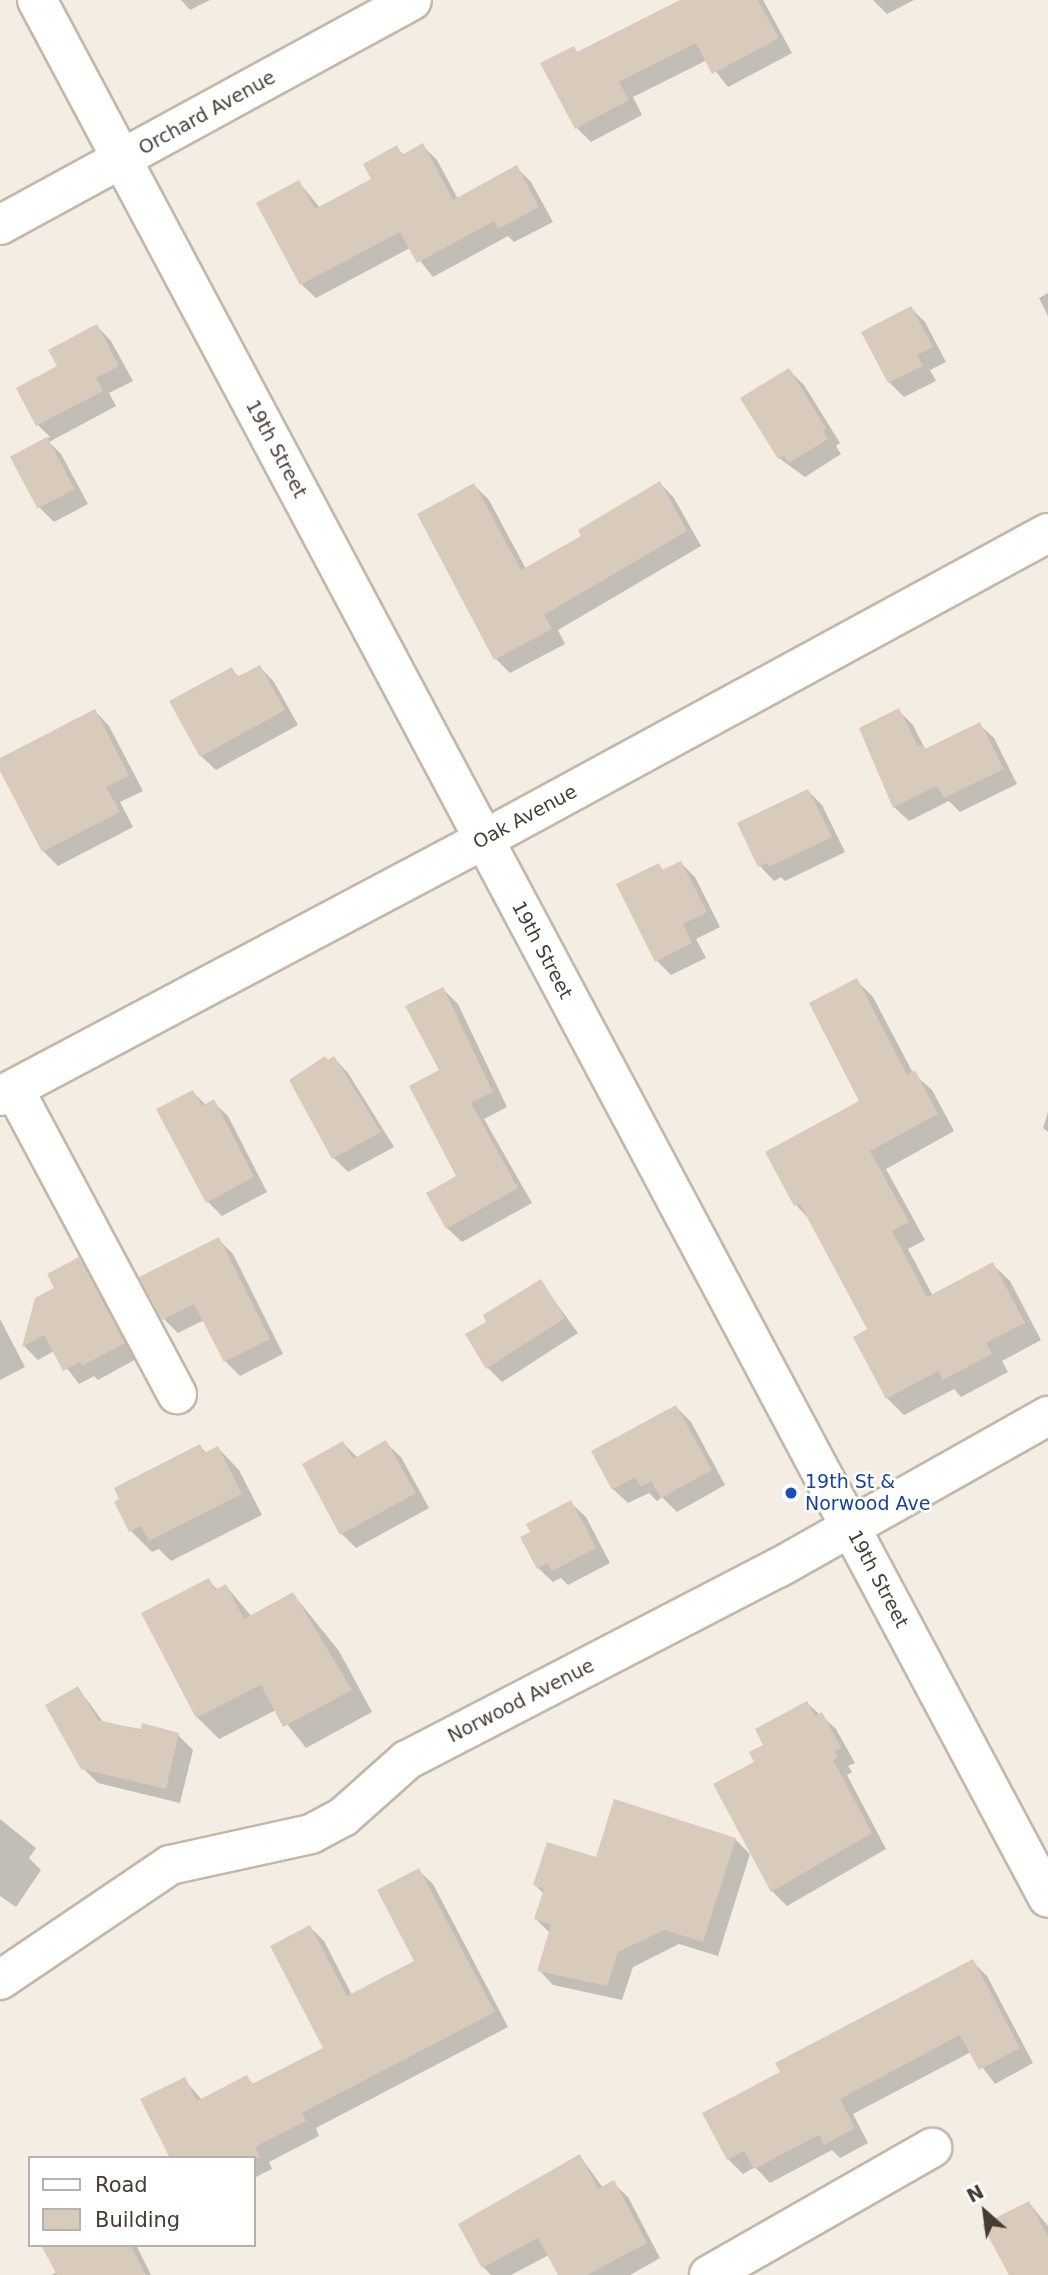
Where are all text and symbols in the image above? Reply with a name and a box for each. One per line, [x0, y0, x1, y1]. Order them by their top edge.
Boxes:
street label: Orchard Avenue [135, 66, 279, 160]
street label: 19th Street [241, 396, 311, 502]
street label: Oak Avenue [469, 780, 581, 854]
street label: 19th Street [507, 897, 577, 1003]
place label: 19th St & Norwood Ave [805, 1471, 930, 1515]
marker: 19th St & Norwood Ave [783, 1485, 799, 1501]
street label: 19th Street [843, 1526, 913, 1632]
street label: Norwood Avenue [444, 1654, 598, 1748]
legend [28, 2156, 256, 2247]
text: Road [95, 2173, 148, 2197]
north arrow [950, 2177, 1020, 2247]
text: N [963, 2180, 987, 2207]
text: Building [95, 2208, 180, 2232]

